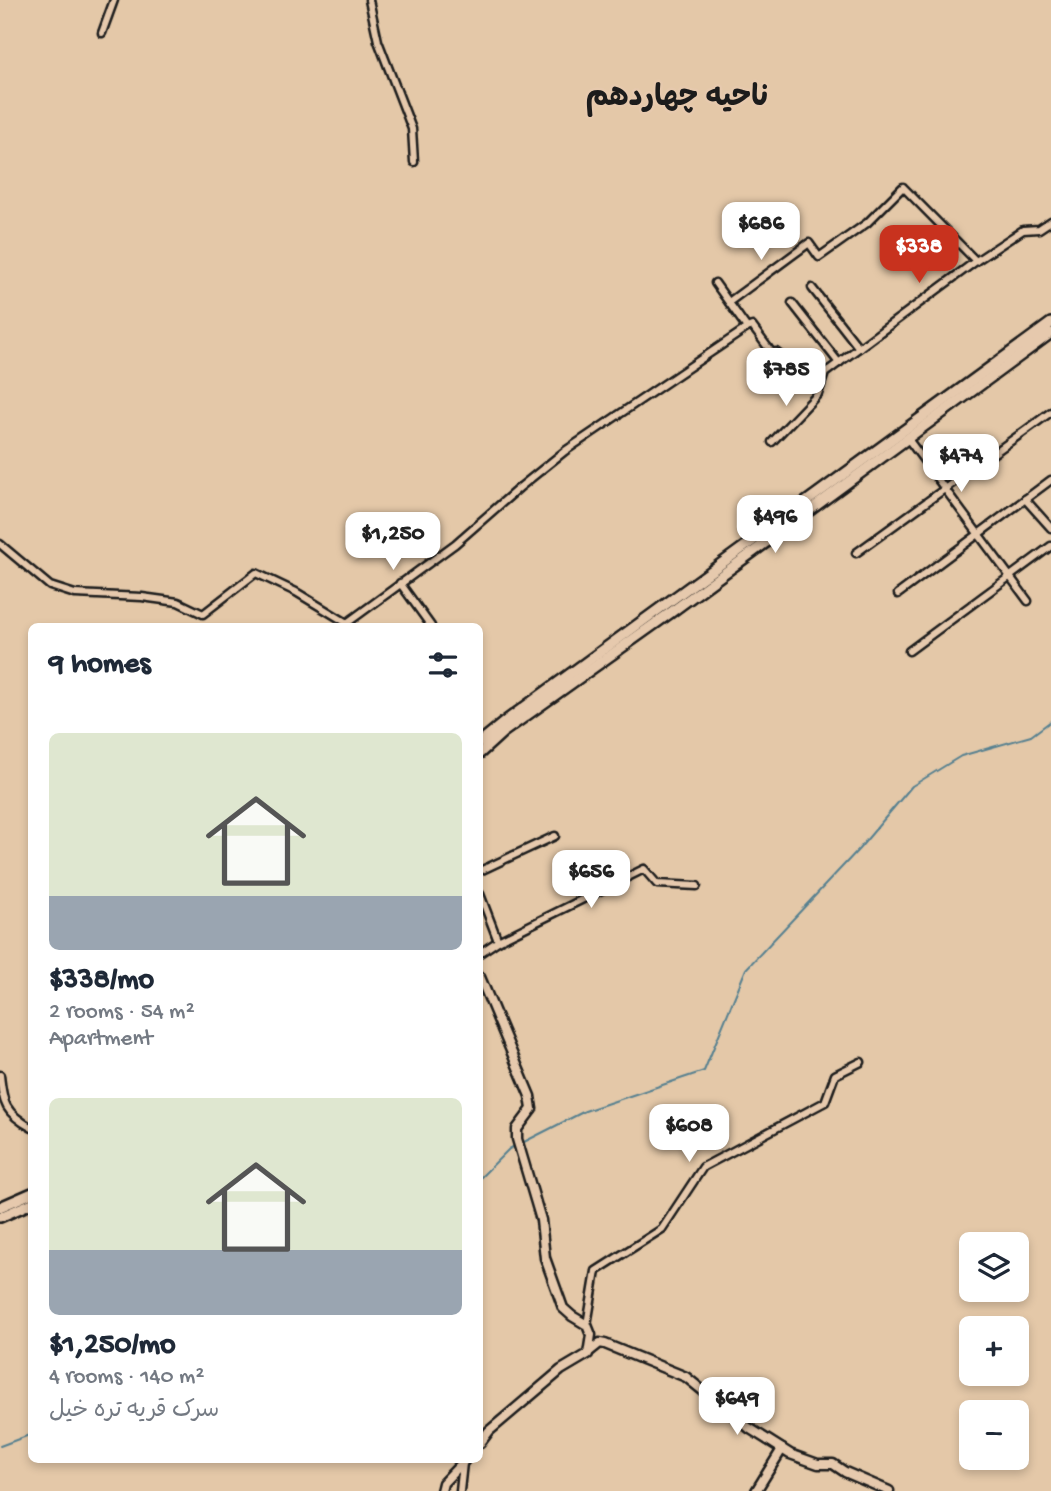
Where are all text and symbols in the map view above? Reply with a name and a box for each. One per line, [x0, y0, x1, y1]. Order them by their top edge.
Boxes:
district label: ناحیه چهاردهم [586, 82, 768, 117]
pin: $686 [720, 202, 802, 262]
text: $686 [738, 211, 784, 238]
pin: $338 [878, 226, 960, 285]
text: $338 [896, 234, 942, 261]
pin: $785 [745, 348, 827, 408]
text: $785 [763, 357, 810, 384]
pin: $474 [920, 434, 1002, 494]
text: $474 [939, 443, 983, 470]
pin: $496 [734, 496, 816, 555]
text: $496 [753, 504, 797, 531]
pin: $1,250 [336, 512, 450, 572]
text: $1,250 [361, 521, 425, 548]
icon: filters [424, 646, 462, 684]
text: 9 homes [49, 648, 151, 683]
icon: home [193, 778, 319, 904]
pin: $656 [550, 850, 632, 910]
text: $656 [568, 859, 614, 886]
text: $338/mo [49, 964, 154, 999]
text: 2 rooms · 54 m² [49, 999, 195, 1026]
text: Apartment [49, 1026, 153, 1053]
pin: $608 [648, 1104, 730, 1164]
text: $608 [665, 1113, 713, 1140]
icon: home [193, 1144, 319, 1270]
map controls [959, 1232, 1029, 1470]
button: layers [959, 1232, 1029, 1302]
button: + [959, 1316, 1029, 1386]
text: $1,250/mo [49, 1329, 176, 1364]
text: 4 rooms · 140 m² [49, 1364, 204, 1391]
pin: $649 [696, 1378, 778, 1437]
text: $649 [715, 1386, 759, 1413]
text: سرک قریه تره خیل [49, 1398, 219, 1425]
button: − [959, 1400, 1029, 1470]

